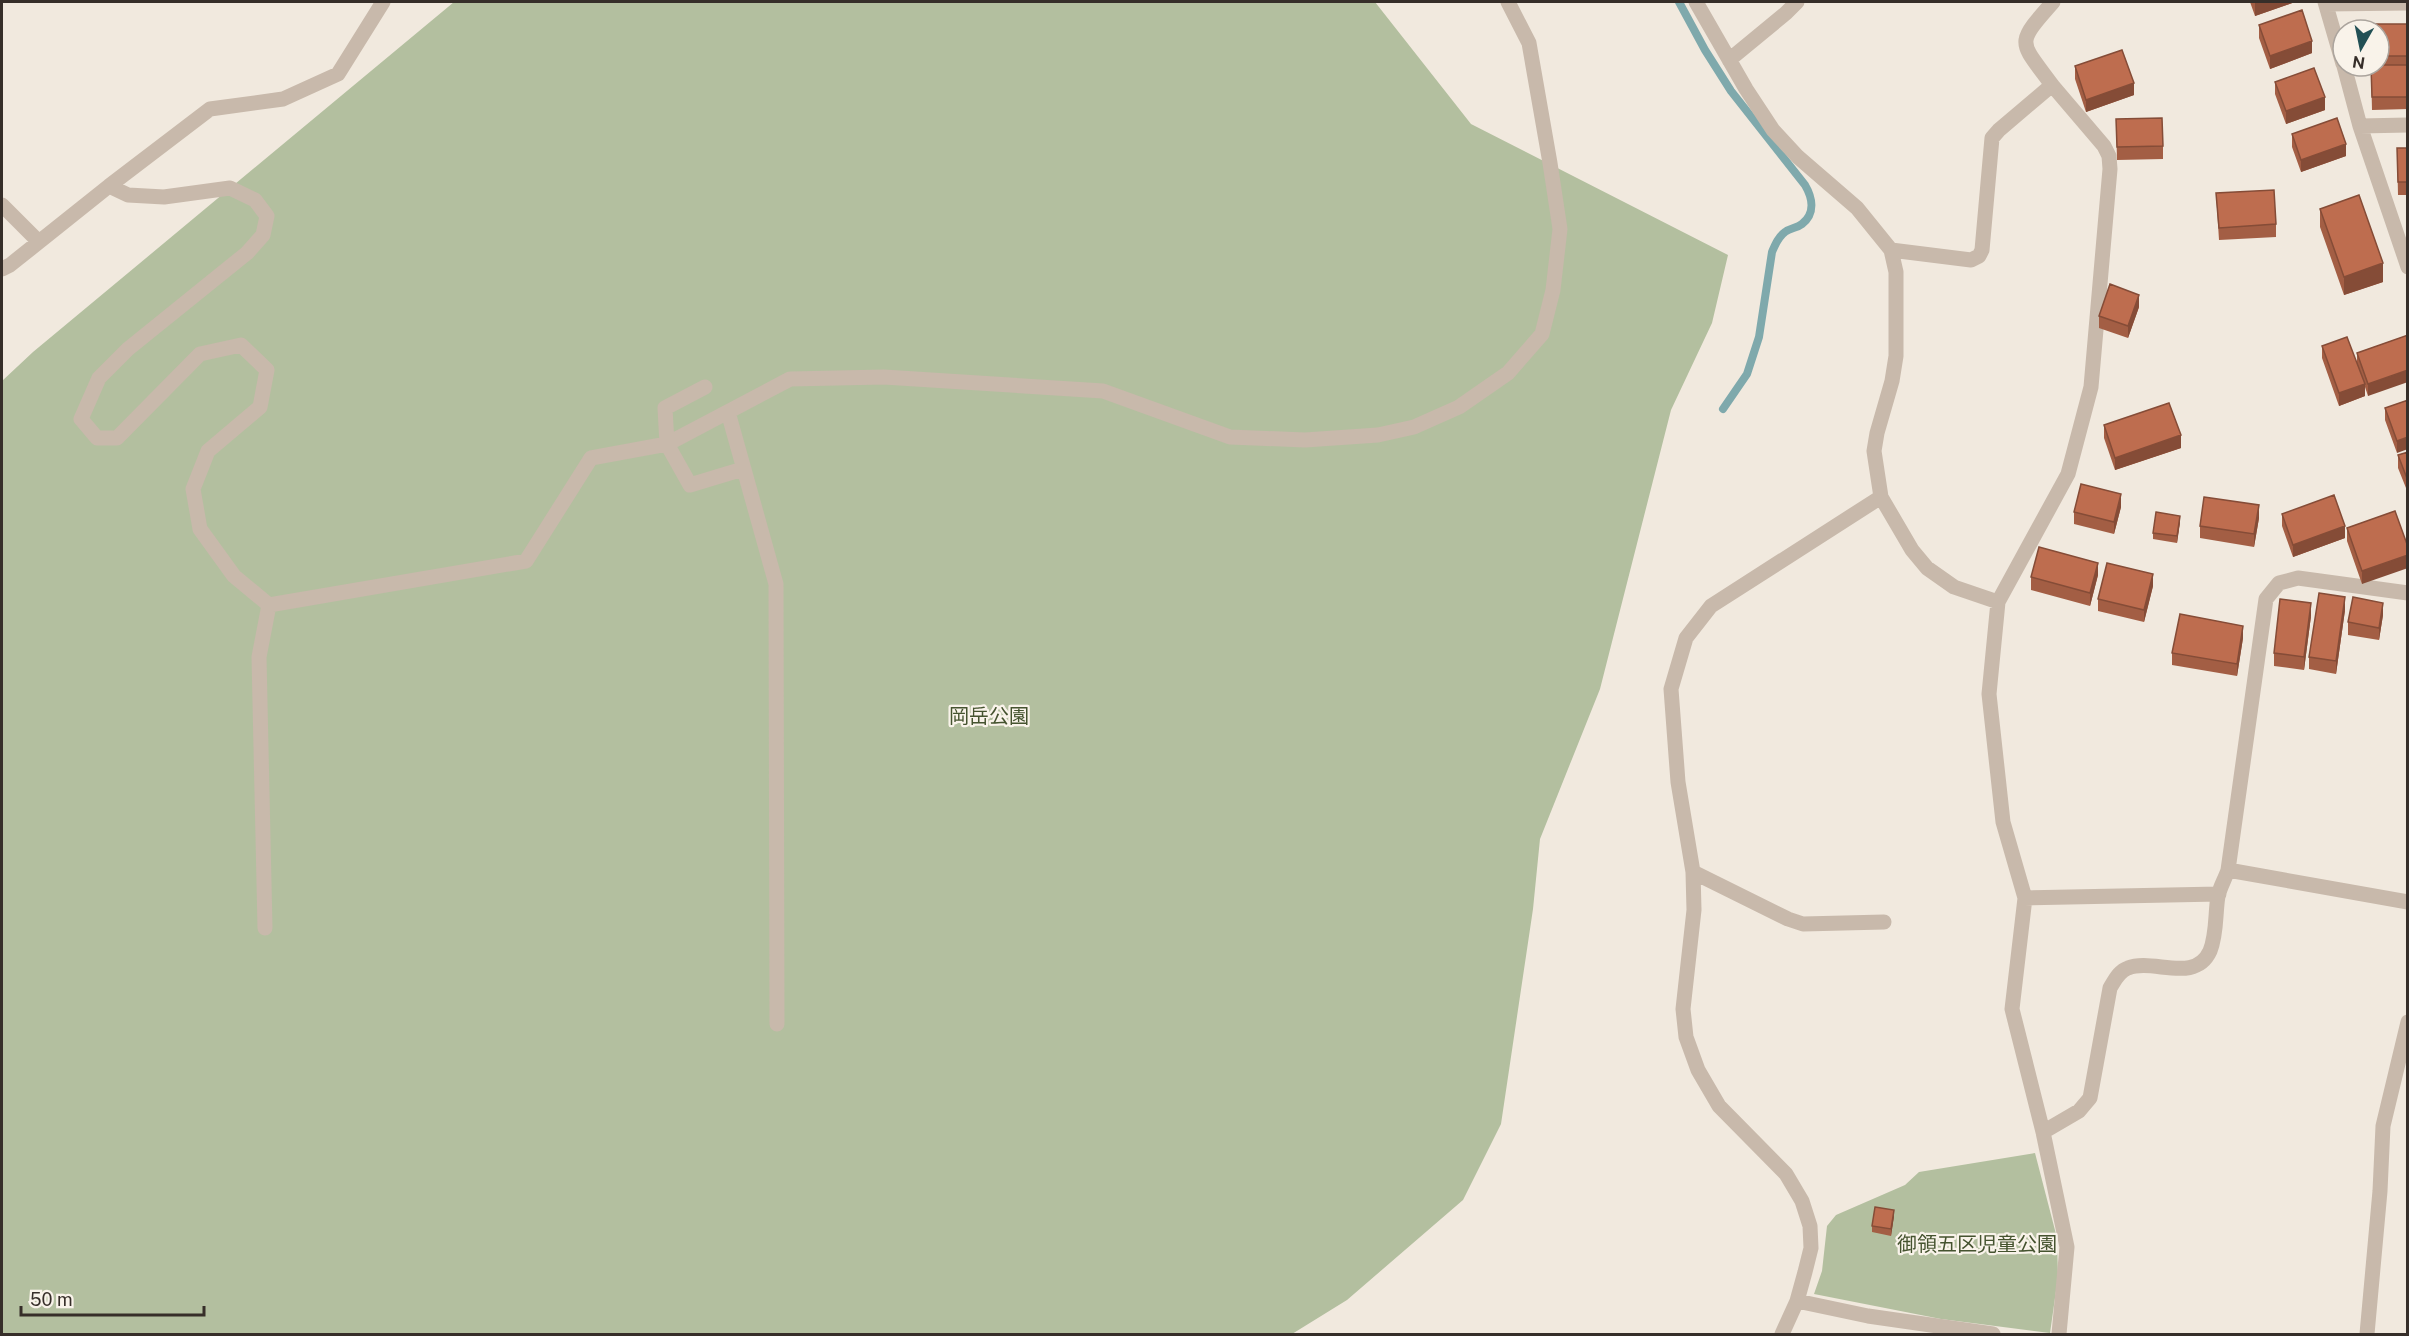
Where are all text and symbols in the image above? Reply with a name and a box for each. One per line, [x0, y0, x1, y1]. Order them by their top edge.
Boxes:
north arrow [2331, 18, 2391, 78]
text: N [2351, 52, 2366, 73]
park label: 岡岳公園 [949, 704, 1029, 728]
park label: 御領五区児童公園 [1897, 1232, 2057, 1256]
scale bar [21, 1279, 204, 1317]
text: 50 m [30, 1289, 73, 1310]

